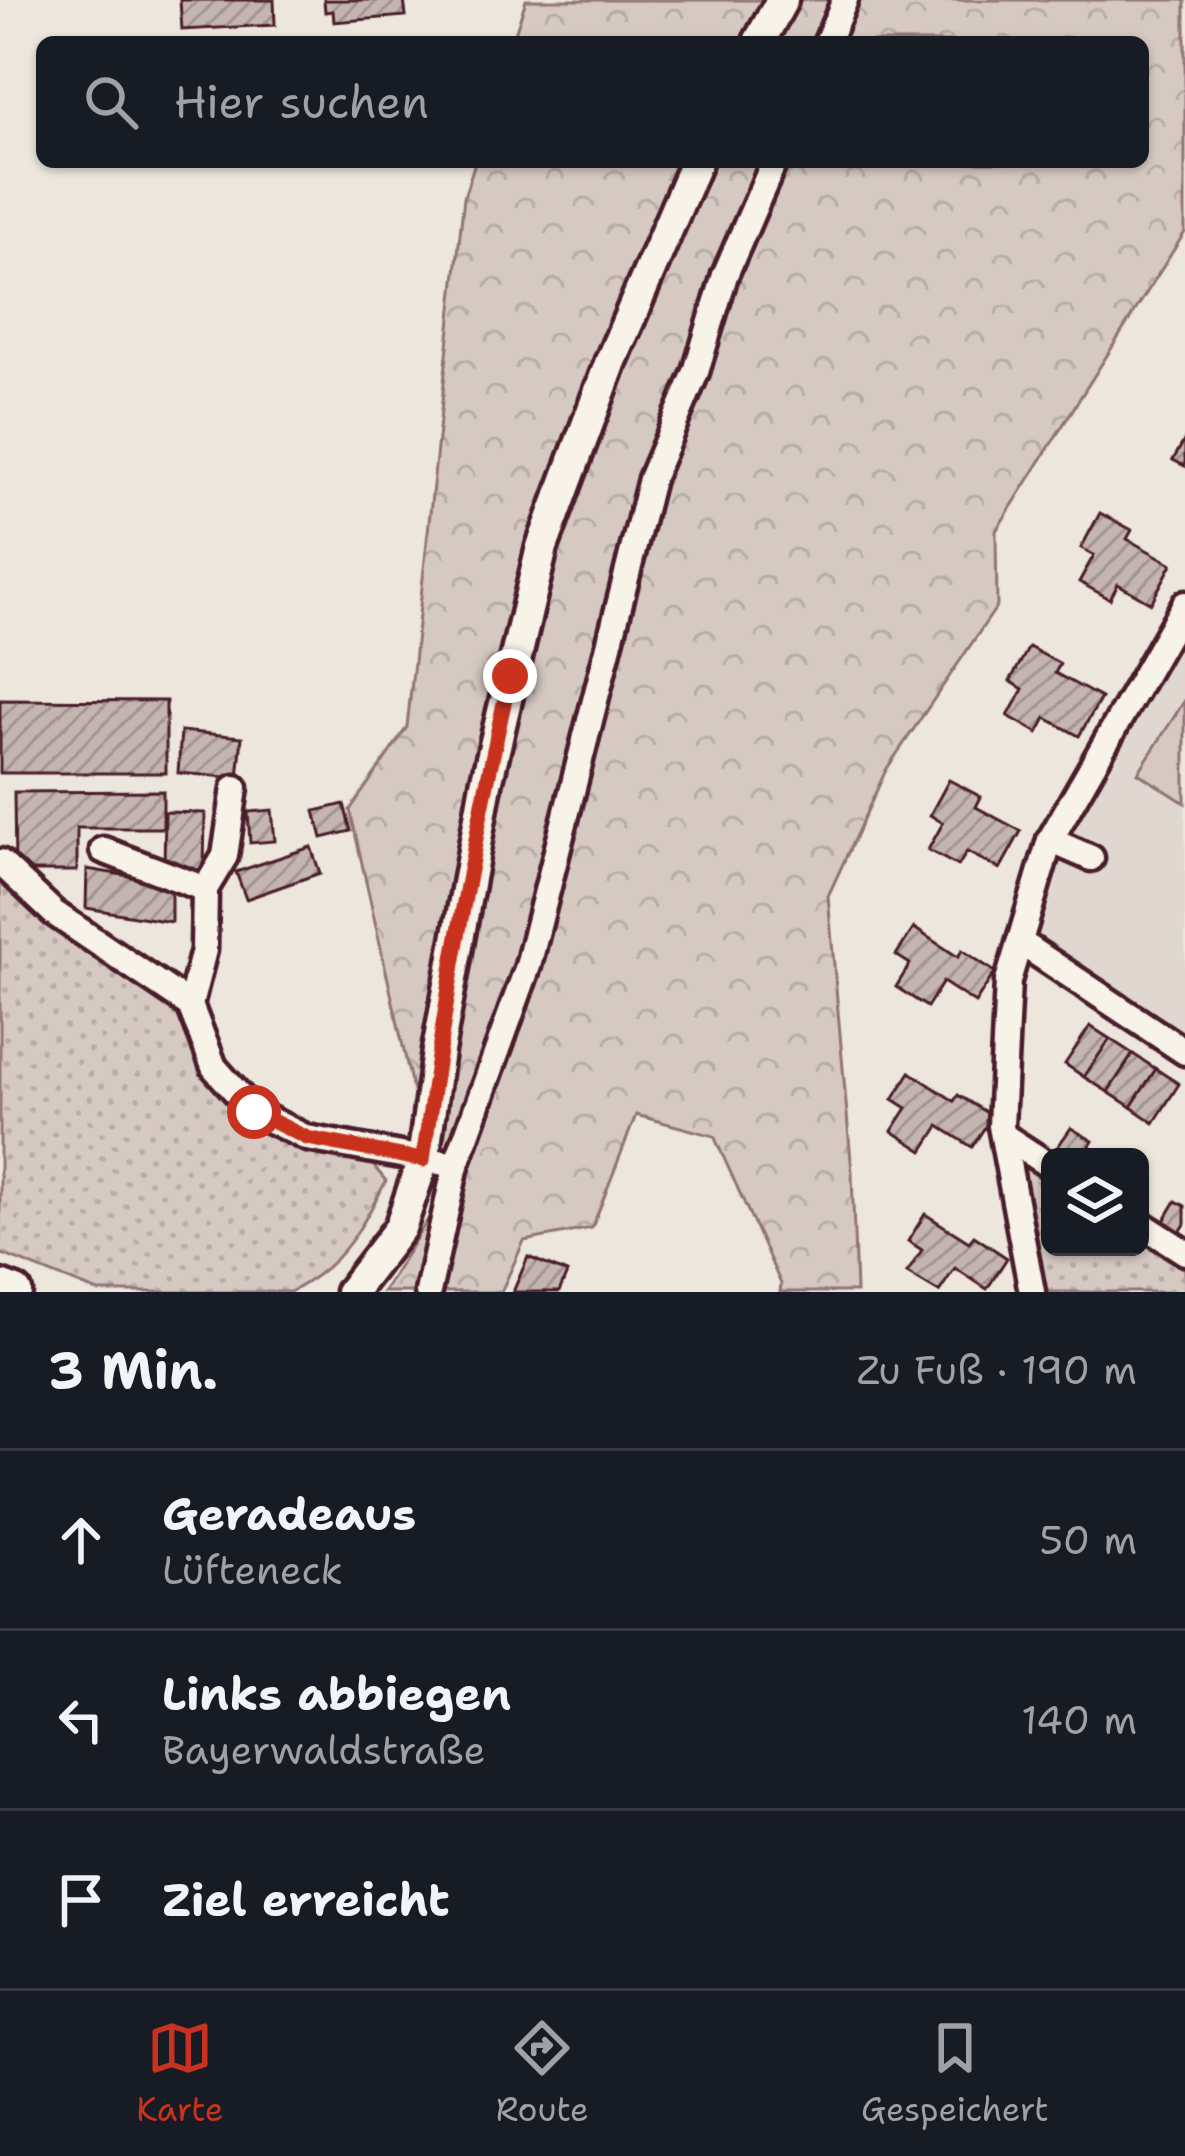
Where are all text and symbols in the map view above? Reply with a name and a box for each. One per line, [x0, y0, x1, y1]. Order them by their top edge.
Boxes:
search box [36, 36, 1149, 168]
icon: search [78, 69, 144, 135]
text: Hier suchen [174, 72, 429, 132]
route end [483, 649, 537, 703]
route start [227, 1085, 281, 1139]
map controls [1041, 1148, 1149, 1256]
button: layers [1041, 1148, 1149, 1256]
text: 3 Min. [48, 1336, 218, 1404]
text: Zu Fuß · 190 m [856, 1344, 1137, 1396]
text: Geradeaus [162, 1484, 416, 1544]
icon: ahead [48, 1507, 114, 1573]
text: 50 m [1039, 1514, 1137, 1566]
text: Lüfteneck [162, 1544, 343, 1596]
text: Links abbiegen [162, 1664, 511, 1724]
icon: left [48, 1687, 114, 1753]
text: 140 m [1021, 1694, 1137, 1746]
text: Bayerwaldstraße [162, 1724, 486, 1776]
icon: arrive [48, 1867, 114, 1933]
text: Ziel erreicht [162, 1870, 450, 1930]
tab: Karte [136, 2015, 223, 2132]
tab: Route [496, 2015, 589, 2132]
tab: Gespeichert [861, 2015, 1049, 2132]

